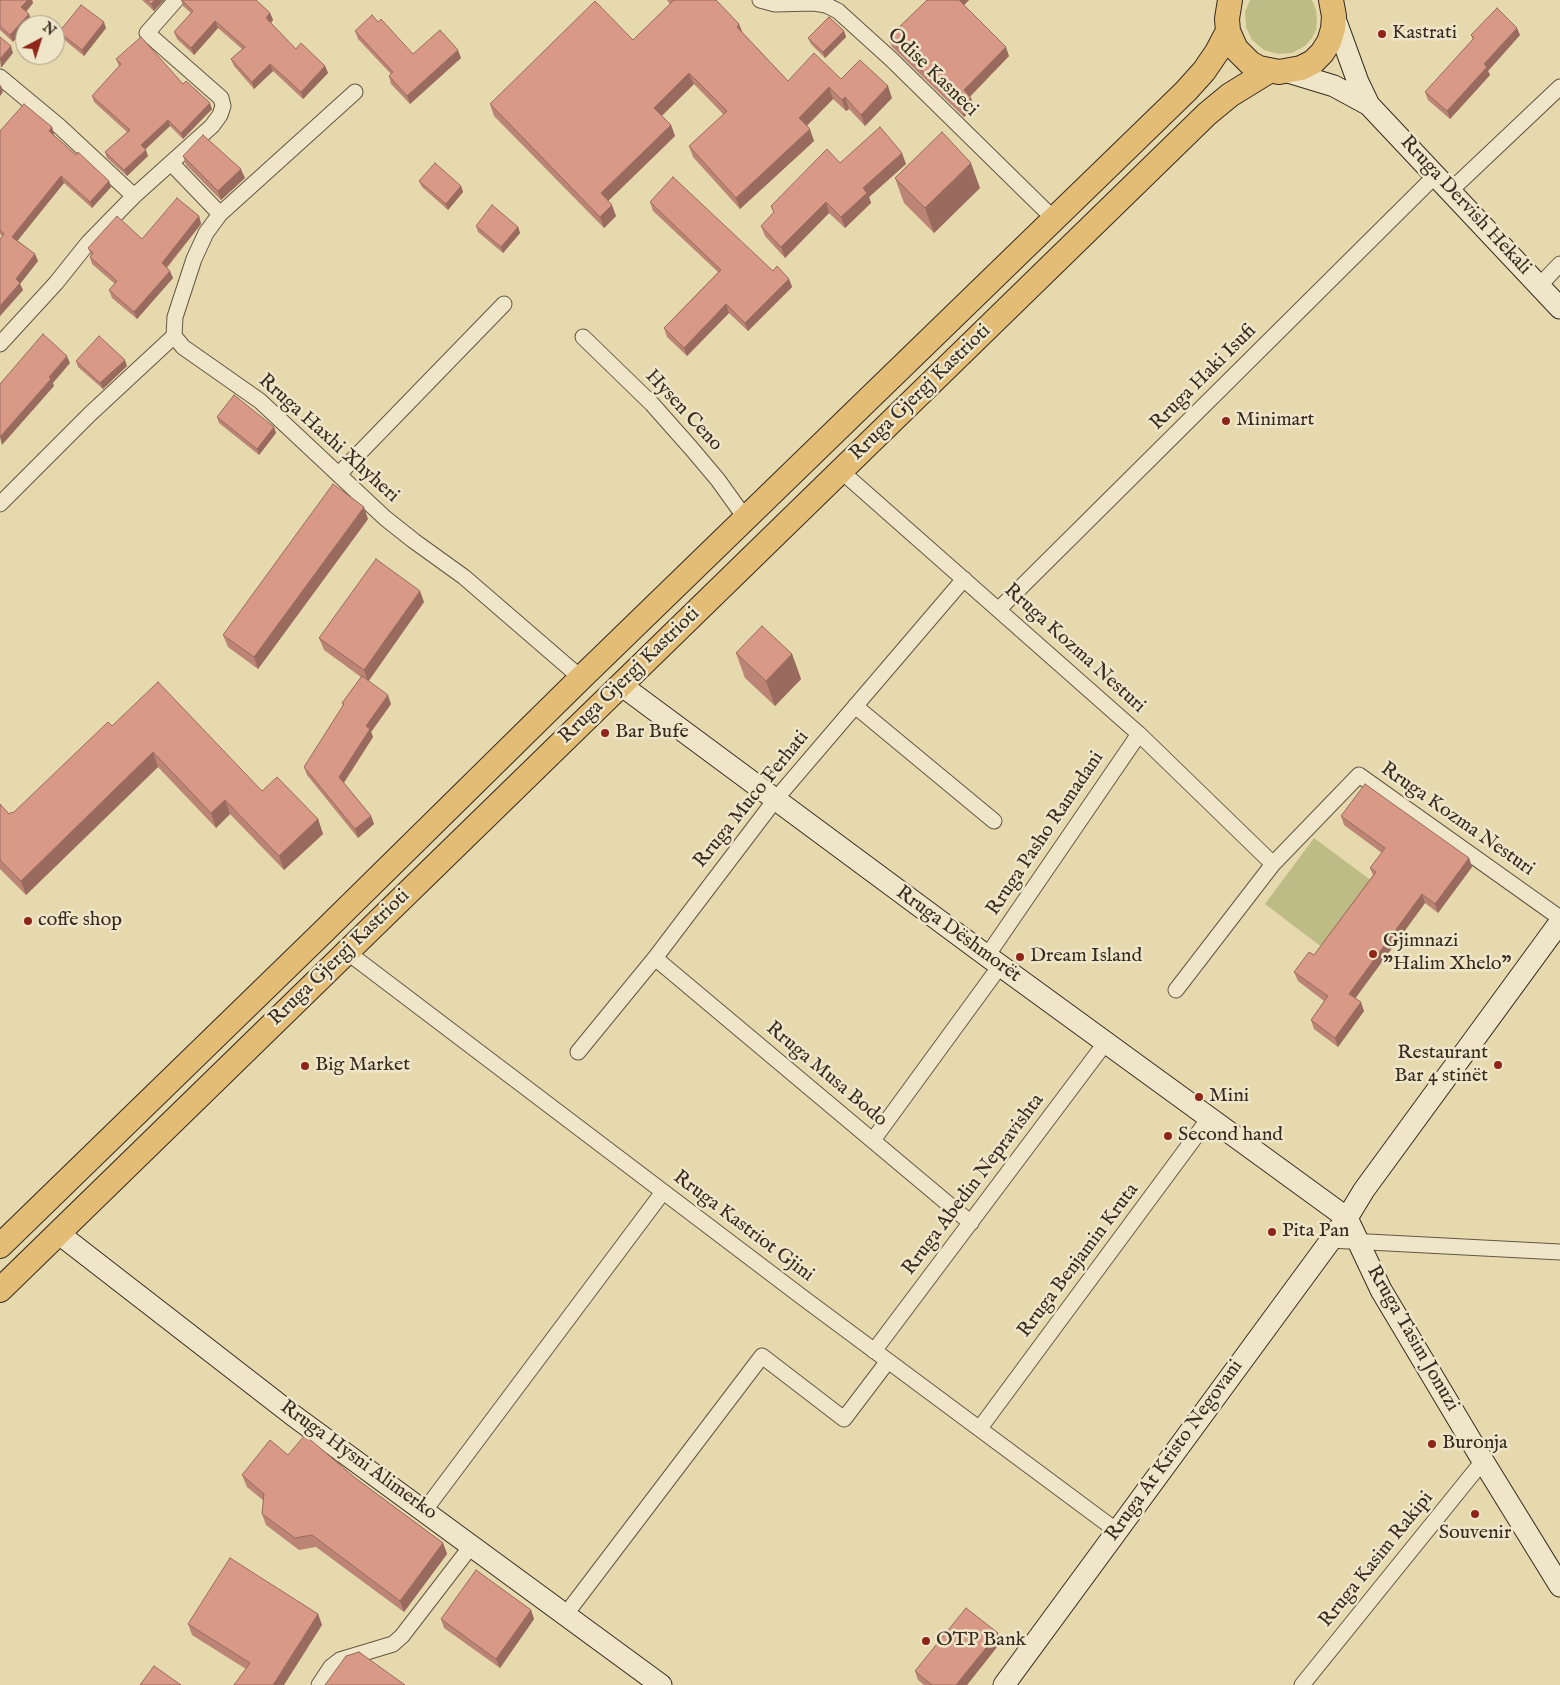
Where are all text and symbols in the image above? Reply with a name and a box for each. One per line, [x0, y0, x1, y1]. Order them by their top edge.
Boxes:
north arrow [15, 15, 65, 65]
text: N [39, 18, 59, 40]
place label: Kastrati [1392, 22, 1457, 46]
street label: Odise Kasneci [882, 24, 982, 122]
marker: Kastrati [1376, 28, 1388, 40]
street label: Rruga Dervish Hekali [1394, 131, 1536, 281]
street label: Rruga Gjergj Kastrioti [846, 320, 996, 466]
street label: Rruga Haki Isufi [1146, 320, 1262, 436]
street label: Hysen Ceno [639, 365, 727, 457]
street label: Rruga Haxhi Xhyheri [253, 369, 403, 509]
place label: Minimart [1236, 409, 1314, 433]
marker: Minimart [1220, 415, 1232, 427]
street label: Rruga Kozma Nesturi [998, 579, 1150, 719]
street label: Rruga Gjergj Kastrioti [555, 603, 705, 749]
place label: Bar Bufe [615, 721, 689, 745]
street label: Rruga Muco Ferhati [689, 726, 815, 874]
marker: Bar Bufe [599, 727, 611, 739]
street label: Rruga Pasho Ramadani [982, 747, 1110, 921]
street label: Rruga Kozma Nesturi [1375, 758, 1539, 882]
street label: Rruga Dëshmorët [891, 881, 1025, 989]
street label: Rruga Gjergj Kastrioti [265, 885, 415, 1031]
place label: coffe shop [38, 909, 122, 933]
marker: coffe shop [22, 915, 34, 927]
place label: Gjimnazi "Halim Xhelo" [1383, 930, 1512, 977]
place label: Dream Island [1030, 945, 1142, 969]
marker: Gjimnazi "Halim Xhelo" [1367, 948, 1379, 960]
marker: Dream Island [1014, 951, 1026, 963]
street label: Rruga Musa Bodo [760, 1017, 892, 1133]
place label: Restaurant Bar 4 stinët [1394, 1042, 1488, 1089]
place label: Big Market [315, 1054, 410, 1078]
marker: Restaurant Bar 4 stinët [1492, 1059, 1504, 1071]
marker: Big Market [299, 1060, 311, 1072]
place label: Mini [1209, 1085, 1249, 1109]
street label: Rruga Abedin Nepravishta [898, 1090, 1050, 1280]
marker: Mini [1193, 1091, 1205, 1103]
place label: Second hand [1178, 1124, 1283, 1148]
marker: Second hand [1162, 1130, 1174, 1142]
street label: Rruga Kastriot Gjini [668, 1166, 818, 1288]
street label: Rruga Benjamin Kruta [1013, 1179, 1145, 1343]
place label: Pita Pan [1282, 1220, 1349, 1244]
marker: Pita Pan [1266, 1226, 1278, 1238]
street label: Rruga Tasim Jonuzi [1361, 1262, 1463, 1416]
street label: Rruga At Kristo Negovani [1101, 1356, 1249, 1546]
street label: Rruga Hysni Alimerko [275, 1396, 441, 1526]
place label: Buronja [1442, 1432, 1508, 1456]
marker: Buronja [1426, 1438, 1438, 1450]
street label: Rruga Kasim Rakipi [1315, 1487, 1439, 1633]
marker: Souvenir [1469, 1508, 1481, 1520]
place label: Souvenir [1439, 1522, 1511, 1546]
place label: OTP Bank [936, 1629, 1026, 1653]
marker: OTP Bank [920, 1635, 932, 1647]

